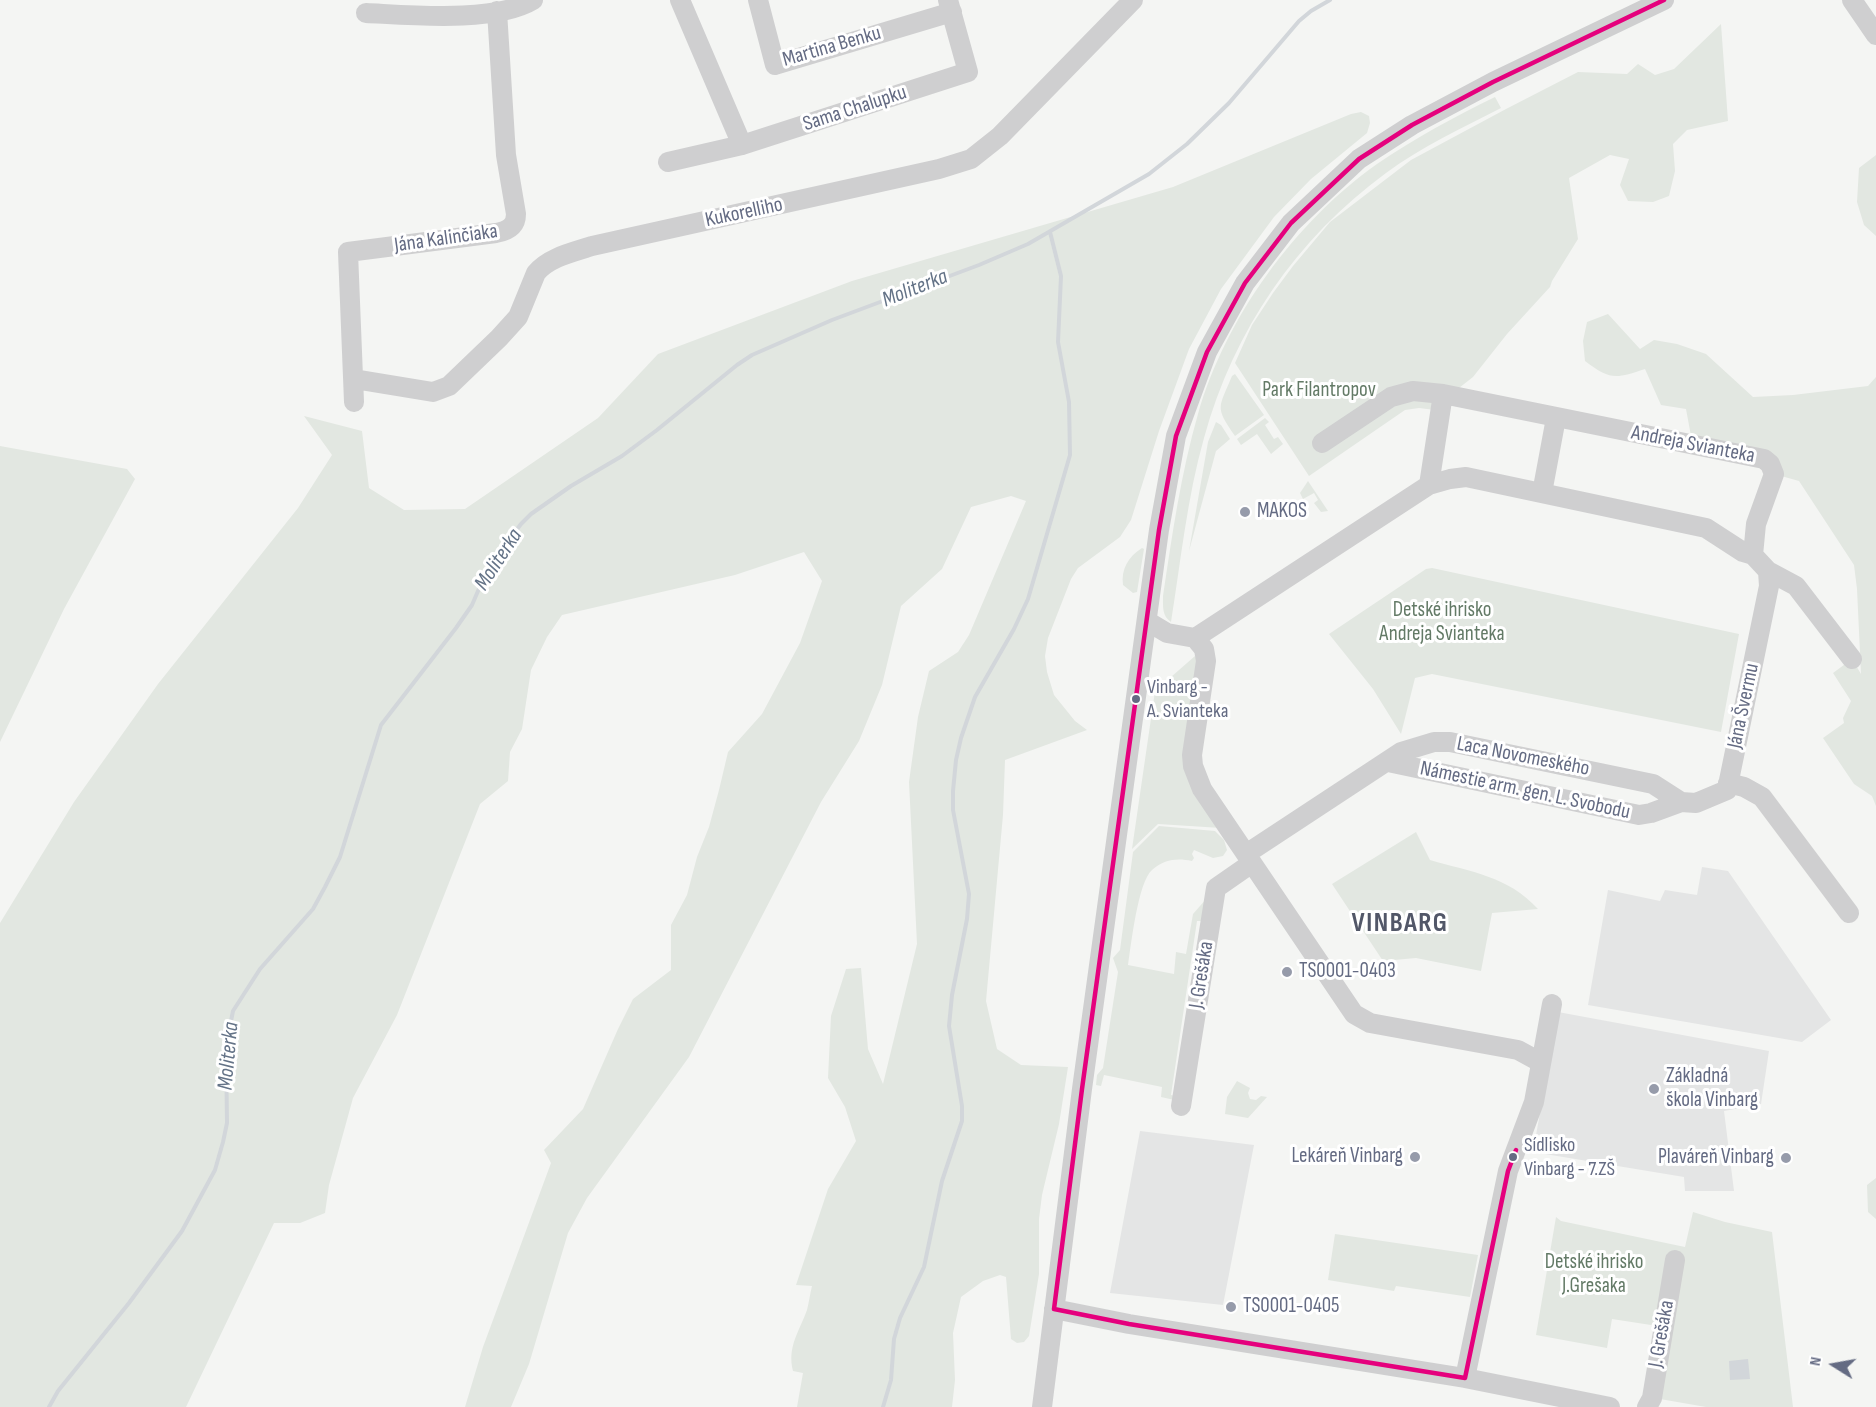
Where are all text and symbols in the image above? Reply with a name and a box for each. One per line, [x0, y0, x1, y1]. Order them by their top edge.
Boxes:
street label: Martina Benku [780, 21, 884, 73]
street label: Sama Chalupku [800, 80, 910, 138]
street label: Kukorelliho [703, 193, 785, 233]
street label: Jána Kalinčiaka [393, 219, 499, 259]
water label: Moliterka [878, 264, 952, 314]
park label: Park Filantropov [1262, 378, 1376, 404]
street label: Andreja Svianteka [1629, 421, 1757, 469]
place label: MAKOS [1257, 499, 1307, 525]
marker: MAKOS [1238, 505, 1252, 519]
water label: Moliterka [469, 524, 529, 596]
park label: Detské ihrisko Andreja Svianteka [1379, 598, 1505, 648]
street label: Jána Švermu [1723, 661, 1765, 751]
place label: Vinbarg - A. Svianteka [1147, 676, 1228, 723]
marker: Vinbarg - A. Svianteka [1130, 693, 1142, 705]
street label: Laca Novomeského [1455, 732, 1591, 782]
street label: Námestie arm. gen. L. Svobodu [1418, 756, 1632, 826]
district label: VINBARG [1352, 908, 1448, 940]
street label: J. Grešáka [1184, 940, 1220, 1010]
place label: TS0001-0403 [1299, 959, 1396, 985]
marker: TS0001-0403 [1280, 965, 1294, 979]
water label: Moliterka [213, 1021, 245, 1091]
place label: Základná škola Vinbarg [1666, 1064, 1758, 1114]
marker: Základná škola Vinbarg [1647, 1082, 1661, 1096]
place label: Sídlisko Vinbarg - 7.ZŠ [1524, 1134, 1615, 1181]
place label: Lekáreň Vinbarg [1291, 1144, 1403, 1170]
place label: Plaváreň Vinbarg [1658, 1145, 1774, 1171]
marker: Lekáreň Vinbarg [1408, 1150, 1422, 1164]
marker: Sídlisko Vinbarg - 7.ZŠ [1507, 1151, 1519, 1163]
marker: Plaváreň Vinbarg [1779, 1151, 1793, 1165]
park label: Detské ihrisko J.Grešaka [1545, 1250, 1643, 1300]
place label: TS0001-0405 [1243, 1294, 1339, 1320]
street label: J. Grešáka [1644, 1299, 1680, 1369]
marker: TS0001-0405 [1224, 1300, 1238, 1314]
north arrow [1804, 1335, 1864, 1395]
text: N [1806, 1355, 1826, 1367]

